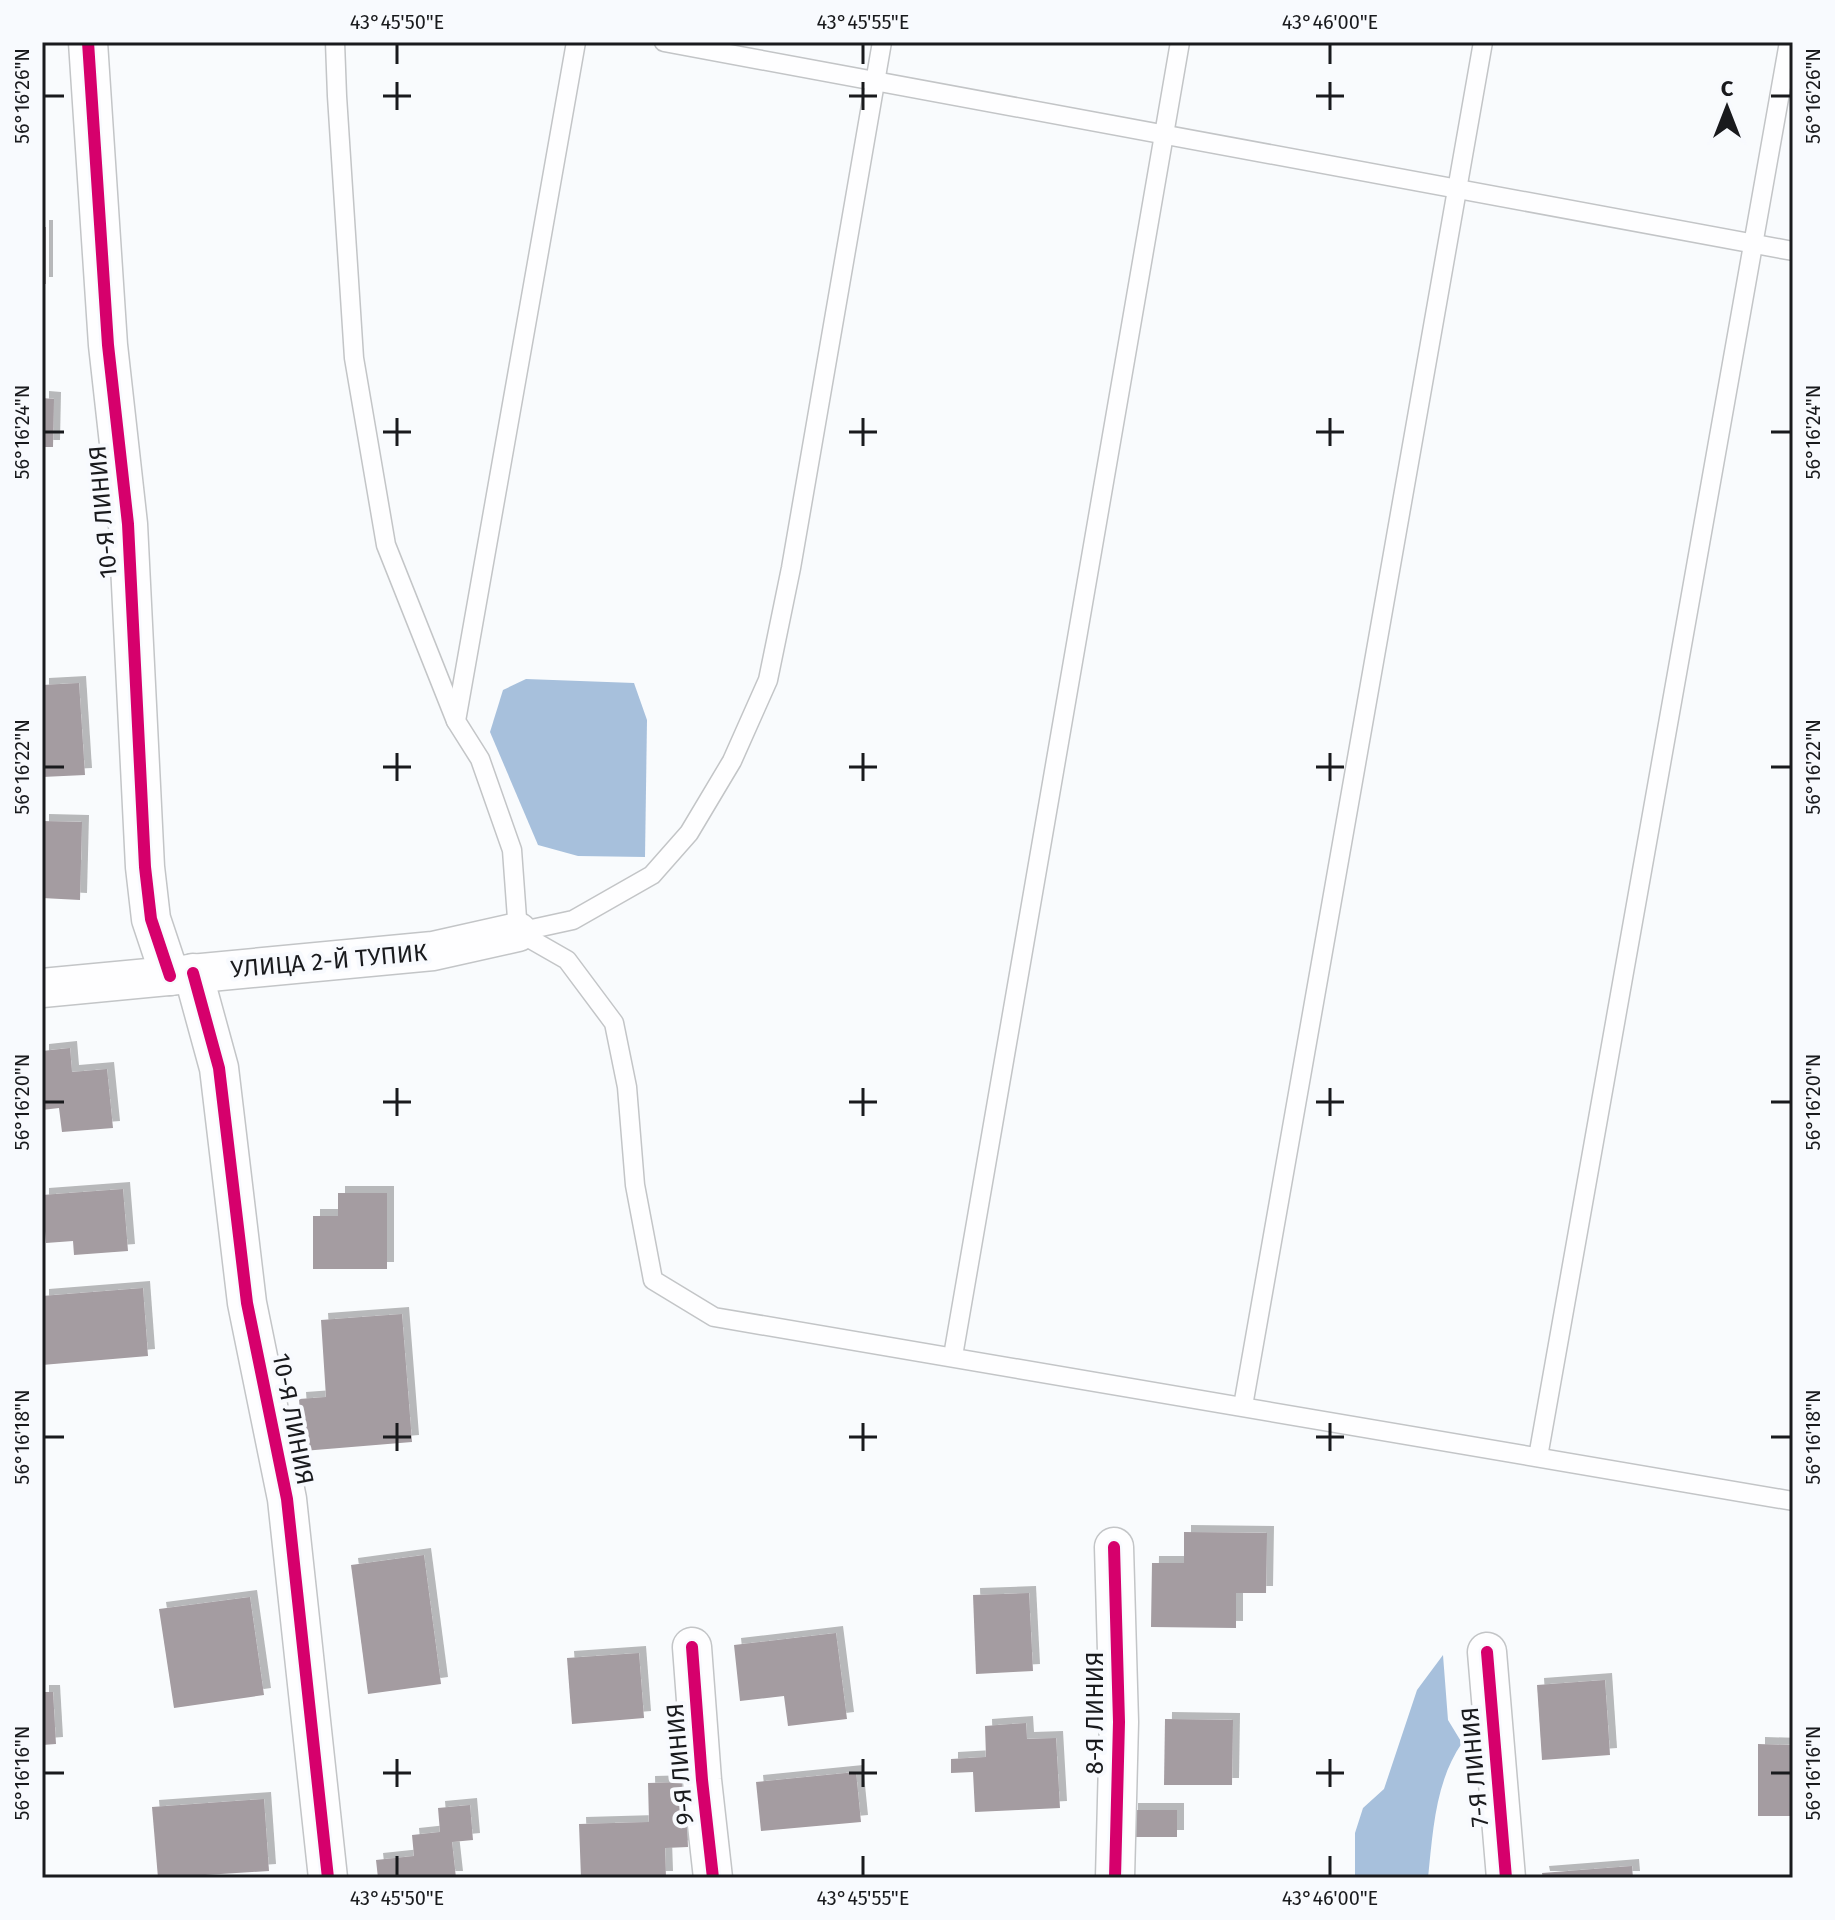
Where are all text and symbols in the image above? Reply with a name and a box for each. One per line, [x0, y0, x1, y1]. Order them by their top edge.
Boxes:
text: 43°45'50"E [350, 10, 444, 34]
text: 43°45'55"E [817, 10, 910, 34]
text: 43°46'00"E [1282, 10, 1378, 34]
text: 56°16'26"N [10, 48, 34, 144]
text: 56°16'26"N [1801, 48, 1825, 144]
north arrow [1687, 68, 1767, 148]
text: С [1721, 75, 1734, 102]
text: 56°16'24"N [10, 385, 34, 479]
text: 56°16'24"N [1801, 385, 1825, 479]
street label: 10-Я ЛИНИЯ [83, 444, 123, 580]
text: 56°16'22"N [10, 719, 34, 815]
text: 56°16'22"N [1801, 719, 1825, 815]
street label: УЛИЦА 2-Й ТУПИК [230, 938, 428, 984]
text: 56°16'20"N [10, 1054, 34, 1150]
text: 56°16'20"N [1801, 1054, 1825, 1150]
street label: 10-Я ЛИНИЯ [267, 1351, 319, 1487]
text: 56°16'18"N [10, 1389, 34, 1485]
text: 56°16'18"N [1801, 1389, 1825, 1485]
street label: 8-Я ЛИНИЯ [1081, 1652, 1109, 1774]
street label: 9-Я ЛИНИЯ [661, 1702, 699, 1826]
street label: 7-Я ЛИНИЯ [1456, 1706, 1494, 1828]
text: 56°16'16"N [10, 1726, 34, 1820]
text: 56°16'16"N [1801, 1726, 1825, 1820]
text: 43°45'50"E [350, 1886, 444, 1910]
text: 43°45'55"E [817, 1886, 910, 1910]
text: 43°46'00"E [1282, 1886, 1378, 1910]

